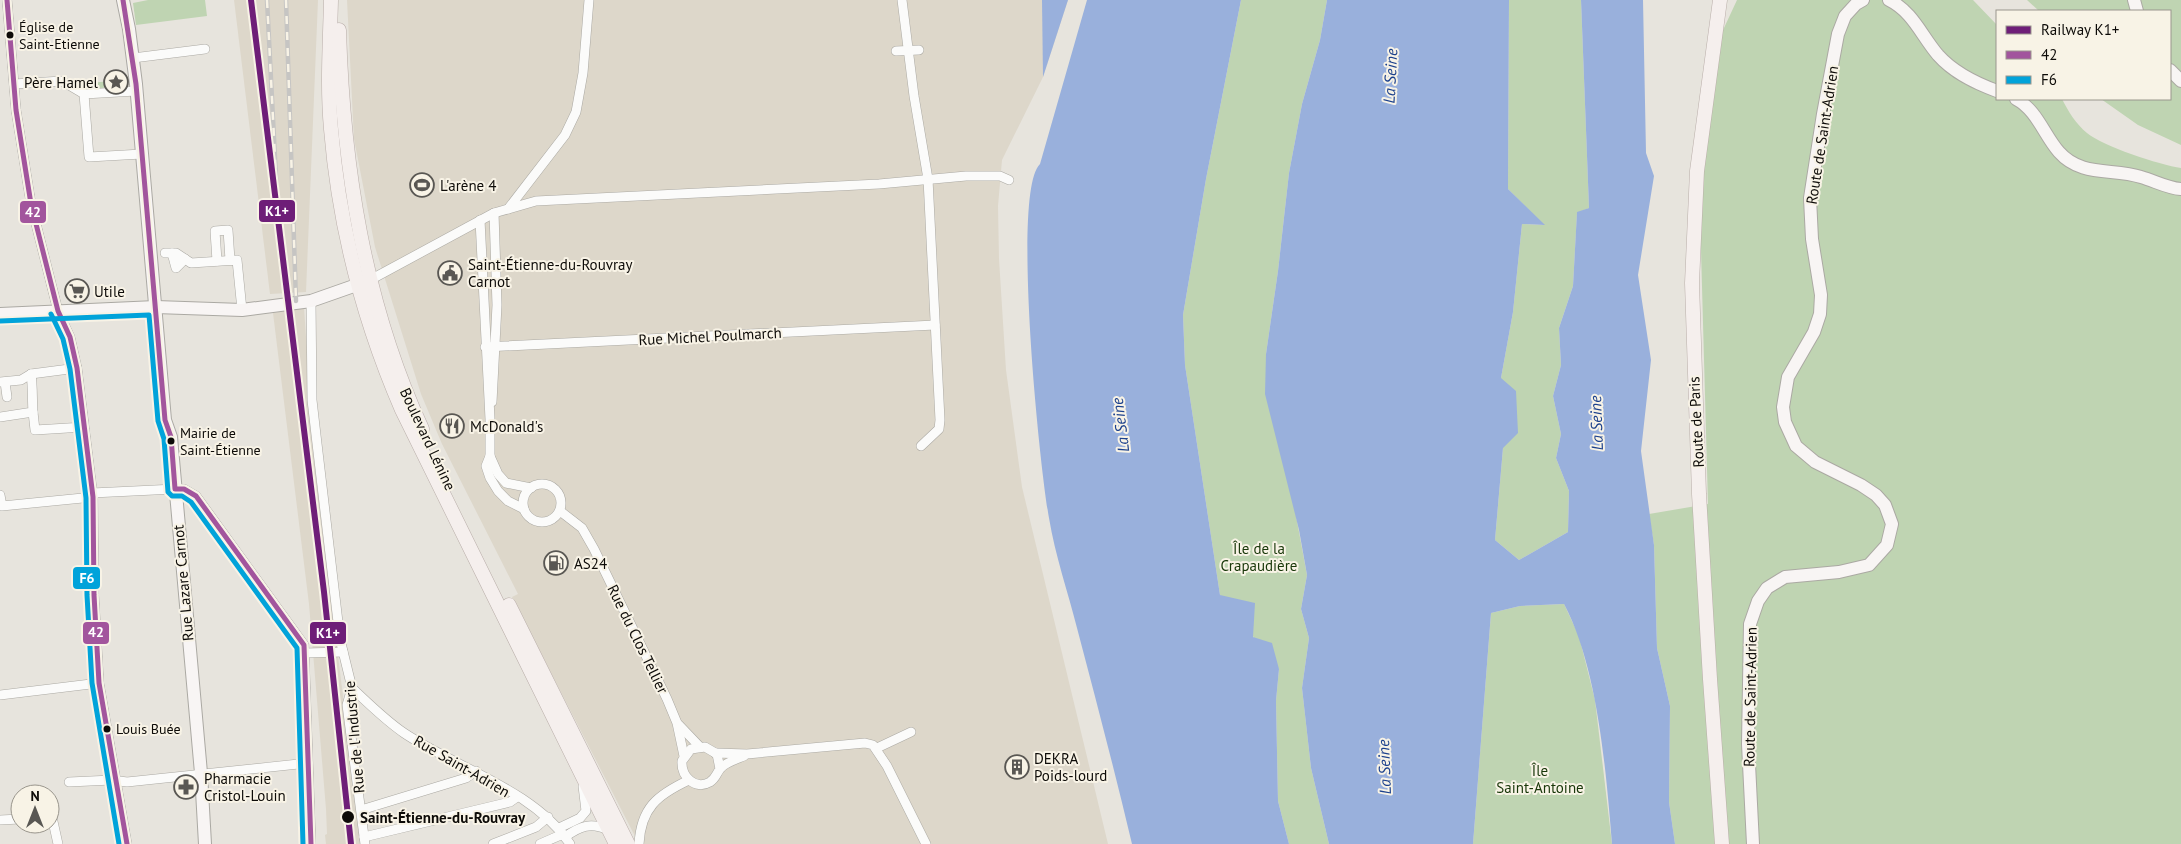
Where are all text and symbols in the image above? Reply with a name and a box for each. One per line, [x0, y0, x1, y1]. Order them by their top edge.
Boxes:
legend [1996, 10, 2171, 100]
place label: Église de Saint-Etienne [19, 18, 100, 53]
text: Railway K1+ [2041, 20, 2119, 39]
marker: Église de Saint-Etienne [5, 30, 15, 40]
text: 42 [2041, 45, 2057, 64]
water label: La Seine [1379, 48, 1401, 104]
street label: Route de Saint-Adrien [1802, 64, 1842, 206]
place icon: Père Hamel [103, 69, 129, 95]
text: F6 [2041, 70, 2057, 89]
place label: Père Hamel [24, 73, 99, 92]
sports icon: L'arène 4 [409, 172, 435, 198]
place label: L'arène 4 [440, 176, 496, 195]
line badge: K1+ [258, 199, 296, 223]
line badge: 42 [19, 200, 47, 224]
text: K1+ [265, 202, 289, 220]
text: 42 [25, 203, 41, 221]
place label: Saint-Étienne-du-Rouvray Carnot [468, 255, 632, 291]
public building icon: Saint-Étienne-du-Rouvray Carnot [437, 260, 463, 286]
supermarket icon: Utile [64, 278, 90, 304]
place label: Utile [94, 282, 125, 301]
street label: Rue Michel Poulmarch [638, 323, 782, 349]
street label: Route de Paris [1684, 376, 1708, 468]
street label: Boulevard Lénine [396, 385, 460, 493]
water label: La Seine [1585, 395, 1607, 451]
water label: La Seine [1107, 396, 1133, 453]
restaurant icon: McDonald's [439, 413, 465, 439]
place label: McDonald's [470, 417, 543, 436]
place label: Mairie de Saint-Étienne [180, 424, 261, 459]
marker: Mairie de Saint-Étienne [166, 436, 176, 446]
street label: Rue Lazare Carnot [168, 524, 198, 642]
park label: Île de la Crapaudière [1221, 539, 1297, 575]
fuel station icon: AS24 [543, 550, 569, 576]
place label: AS24 [574, 554, 607, 573]
line badge: F6 [72, 566, 101, 590]
text: F6 [79, 569, 95, 587]
street label: Rue du Clos Tellier [603, 581, 673, 697]
line badge: 42 [82, 621, 110, 645]
line badge: K1+ [309, 621, 347, 645]
text: 42 [88, 623, 104, 641]
text: K1+ [316, 624, 340, 642]
street label: Route de Saint-Adrien [1739, 627, 1761, 767]
street label: Rue de l'Industrie [340, 680, 368, 794]
place label: Louis Buée [116, 720, 181, 738]
marker: Louis Buée [102, 724, 112, 734]
street label: Rue Saint-Adrien [411, 731, 513, 801]
water label: La Seine [1373, 739, 1395, 795]
place label: DEKRA Poids-lourd [1034, 749, 1107, 785]
building icon: DEKRA Poids-lourd [1004, 754, 1030, 780]
park label: Île Saint-Antoine [1496, 761, 1584, 797]
place label: Pharmacie Cristol-Louin [204, 769, 286, 805]
pharmacy icon: Pharmacie Cristol-Louin [173, 774, 199, 800]
north arrow [10, 784, 60, 834]
text: N [30, 787, 40, 805]
place label: Saint-Étienne-du-Rouvray [360, 808, 526, 827]
marker: Saint-Étienne-du-Rouvray [340, 809, 356, 825]

